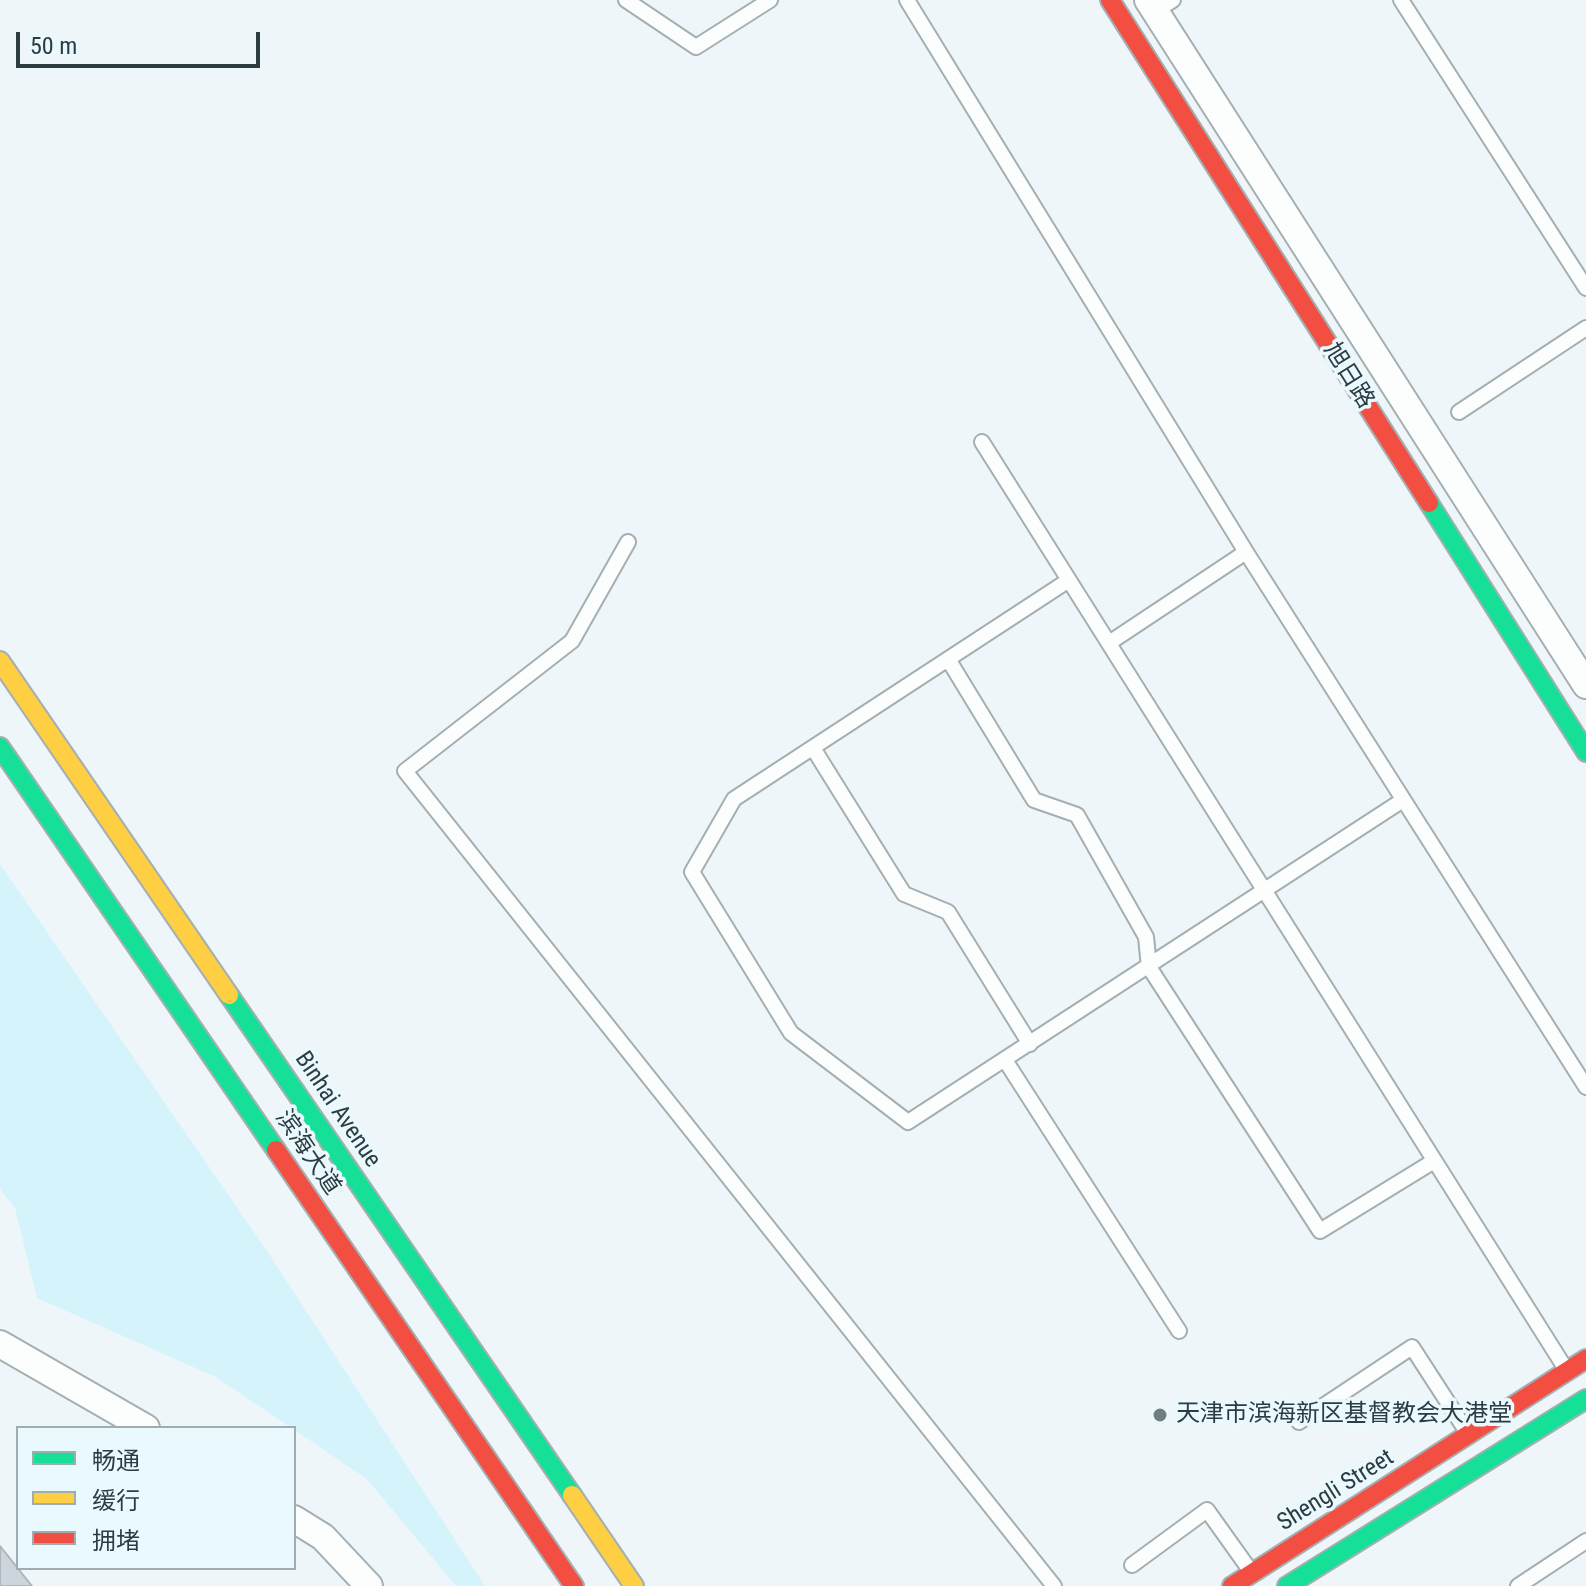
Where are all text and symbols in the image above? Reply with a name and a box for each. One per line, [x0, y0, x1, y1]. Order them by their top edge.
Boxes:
scale bar [20, 16, 264, 66]
text: 50 m [30, 32, 77, 60]
street label: 旭日路 [1317, 338, 1379, 414]
street label: Binhai Avenue [288, 1047, 386, 1173]
street label: 滨海大道 [268, 1105, 346, 1201]
place label: 天津市滨海新区基督教会大港堂 [1176, 1401, 1512, 1429]
marker: 天津市滨海新区基督教会大港堂 [1151, 1406, 1169, 1424]
legend [16, 1426, 296, 1570]
street label: Shengli Street [1273, 1444, 1399, 1538]
text: 畅通 [92, 1447, 140, 1475]
text: 缓行 [92, 1487, 140, 1515]
text: 拥堵 [92, 1527, 140, 1555]

